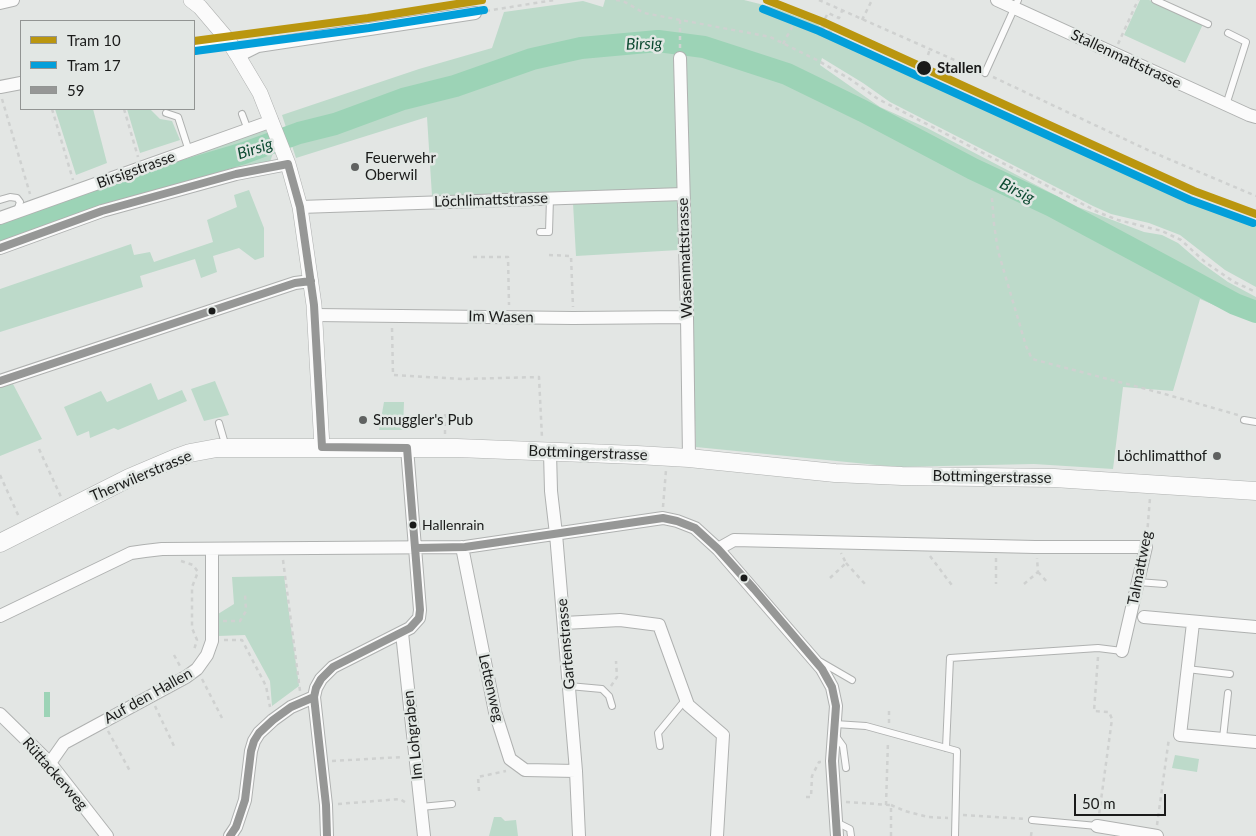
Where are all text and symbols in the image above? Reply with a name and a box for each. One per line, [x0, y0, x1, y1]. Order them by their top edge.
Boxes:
legend [20, 20, 195, 110]
street label: Stallenmattstrasse [1068, 26, 1184, 92]
text: Tram 10 [67, 31, 121, 49]
water label: Birsig [625, 34, 663, 54]
text: Tram 17 [67, 56, 121, 74]
marker: Stallen [915, 59, 933, 77]
place label: Stallen [937, 59, 982, 77]
text: 59 [67, 81, 84, 99]
water label: Birsig [235, 134, 275, 164]
street label: Birsigstrasse [94, 148, 178, 192]
place label: Feuerwehr Oberwil [365, 149, 436, 184]
marker: Feuerwehr Oberwil [349, 161, 361, 173]
water label: Birsig [996, 174, 1038, 208]
street label: Löchlimattstrasse [434, 189, 548, 211]
street label: Wasenmattstrasse [674, 198, 696, 318]
unlabelled marker [207, 306, 217, 316]
street label: Im Wasen [468, 307, 534, 327]
place label: Smuggler's Pub [373, 411, 473, 429]
marker: Smuggler's Pub [357, 414, 369, 426]
street label: Bottmingerstrasse [528, 442, 648, 464]
street label: Therwilerstrasse [88, 447, 194, 505]
place label: Löchlimatthof [1117, 447, 1207, 465]
marker: Löchlimatthof [1211, 450, 1223, 462]
street label: Bottmingerstrasse [932, 467, 1052, 487]
place label: Hallenrain [422, 517, 484, 533]
marker: Hallenrain [408, 520, 418, 530]
street label: Talmattweg [1124, 529, 1156, 607]
unlabelled marker [739, 573, 749, 583]
street label: Gartenstrasse [553, 598, 579, 690]
street label: Lettenweg [474, 652, 508, 724]
street label: Auf den Hallen [101, 664, 195, 728]
street label: Im Lohgraben [399, 690, 427, 780]
street label: Rüttackerweg [19, 734, 91, 814]
scale bar [1076, 784, 1168, 816]
text: 50 m [1082, 794, 1116, 812]

